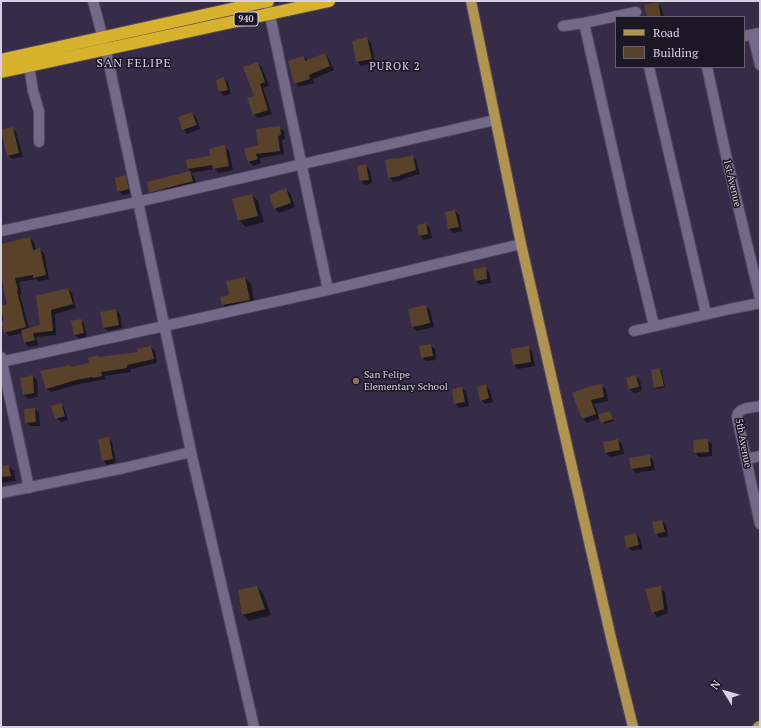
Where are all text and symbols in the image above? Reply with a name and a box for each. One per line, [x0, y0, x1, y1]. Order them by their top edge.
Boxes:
road number: 940 [234, 12, 258, 26]
legend [615, 16, 745, 68]
text: Road [653, 25, 680, 40]
text: Building [653, 45, 698, 60]
district label: SAN FELIPE [97, 57, 171, 71]
district label: PUROK 2 [369, 60, 421, 74]
street label: 1st Avenue [721, 158, 743, 208]
place label: San Felipe Elementary School [364, 369, 448, 392]
marker: San Felipe Elementary School [351, 376, 361, 386]
street label: 5th Avenue [732, 417, 754, 469]
north arrow [705, 672, 745, 712]
text: N [707, 677, 724, 692]

